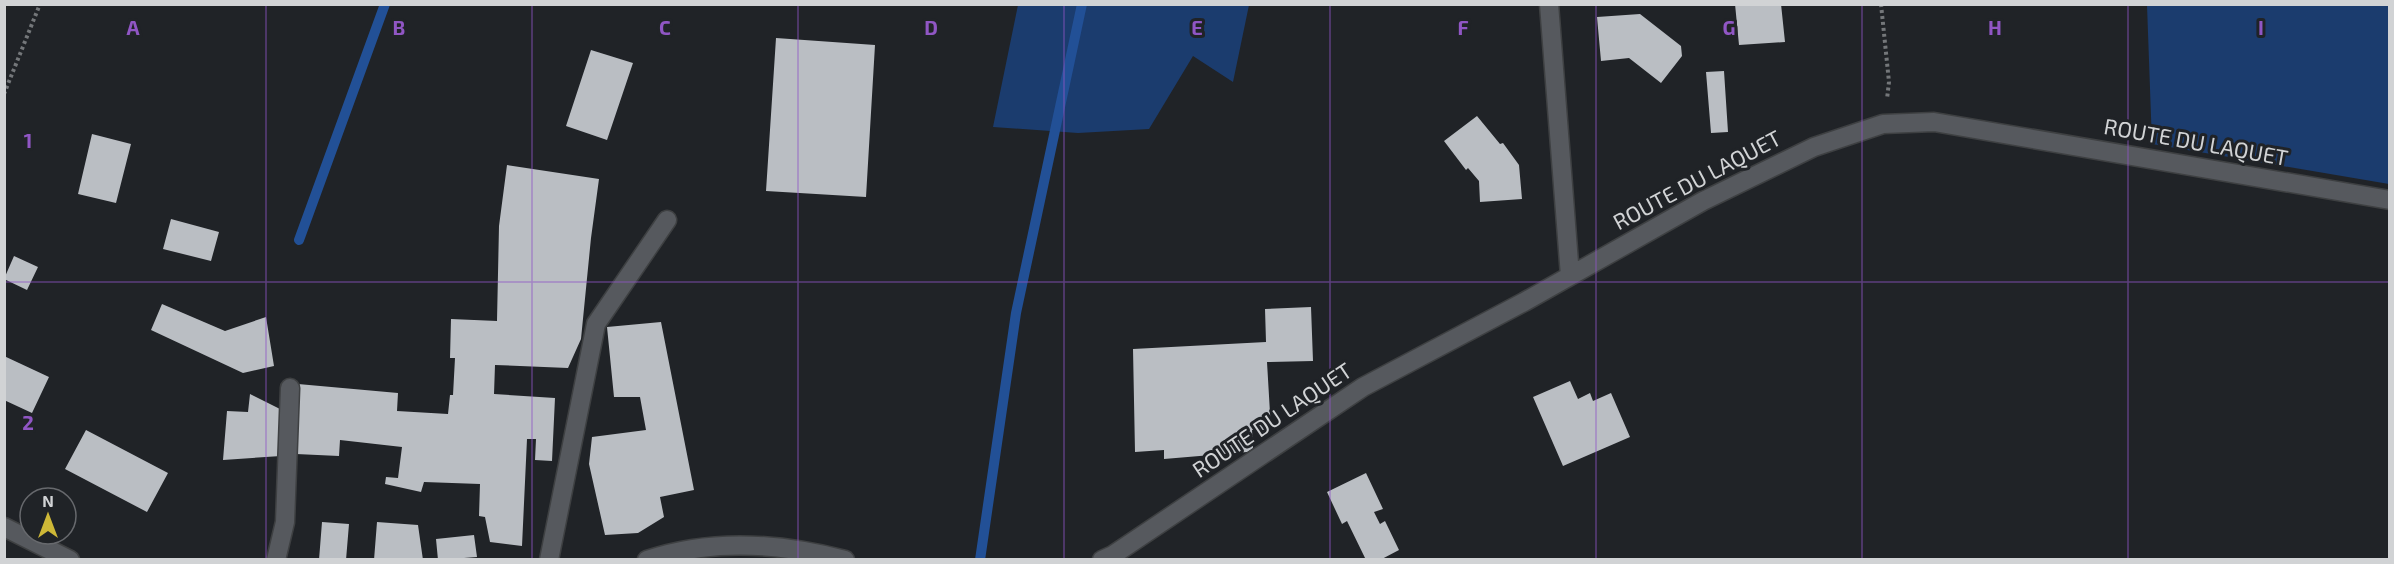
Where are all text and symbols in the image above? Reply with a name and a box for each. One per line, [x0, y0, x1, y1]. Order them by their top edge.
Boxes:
text: A [126, 15, 140, 39]
text: B [393, 15, 405, 39]
text: C [659, 15, 671, 39]
text: D [924, 15, 938, 39]
text: E [1191, 15, 1203, 39]
text: F [1457, 15, 1469, 39]
text: G [1723, 15, 1735, 39]
text: H [1988, 15, 2002, 39]
text: I [2258, 15, 2264, 39]
street label: ROUTE DU LAQUET [2102, 112, 2290, 171]
street label: ROUTE DU LAQUET [1608, 124, 1786, 235]
text: 1 [24, 128, 32, 152]
street label: ROUTE DU LAQUET [1187, 356, 1357, 483]
text: 2 [22, 410, 34, 434]
north arrow [18, 486, 78, 546]
text: N [42, 491, 54, 510]

